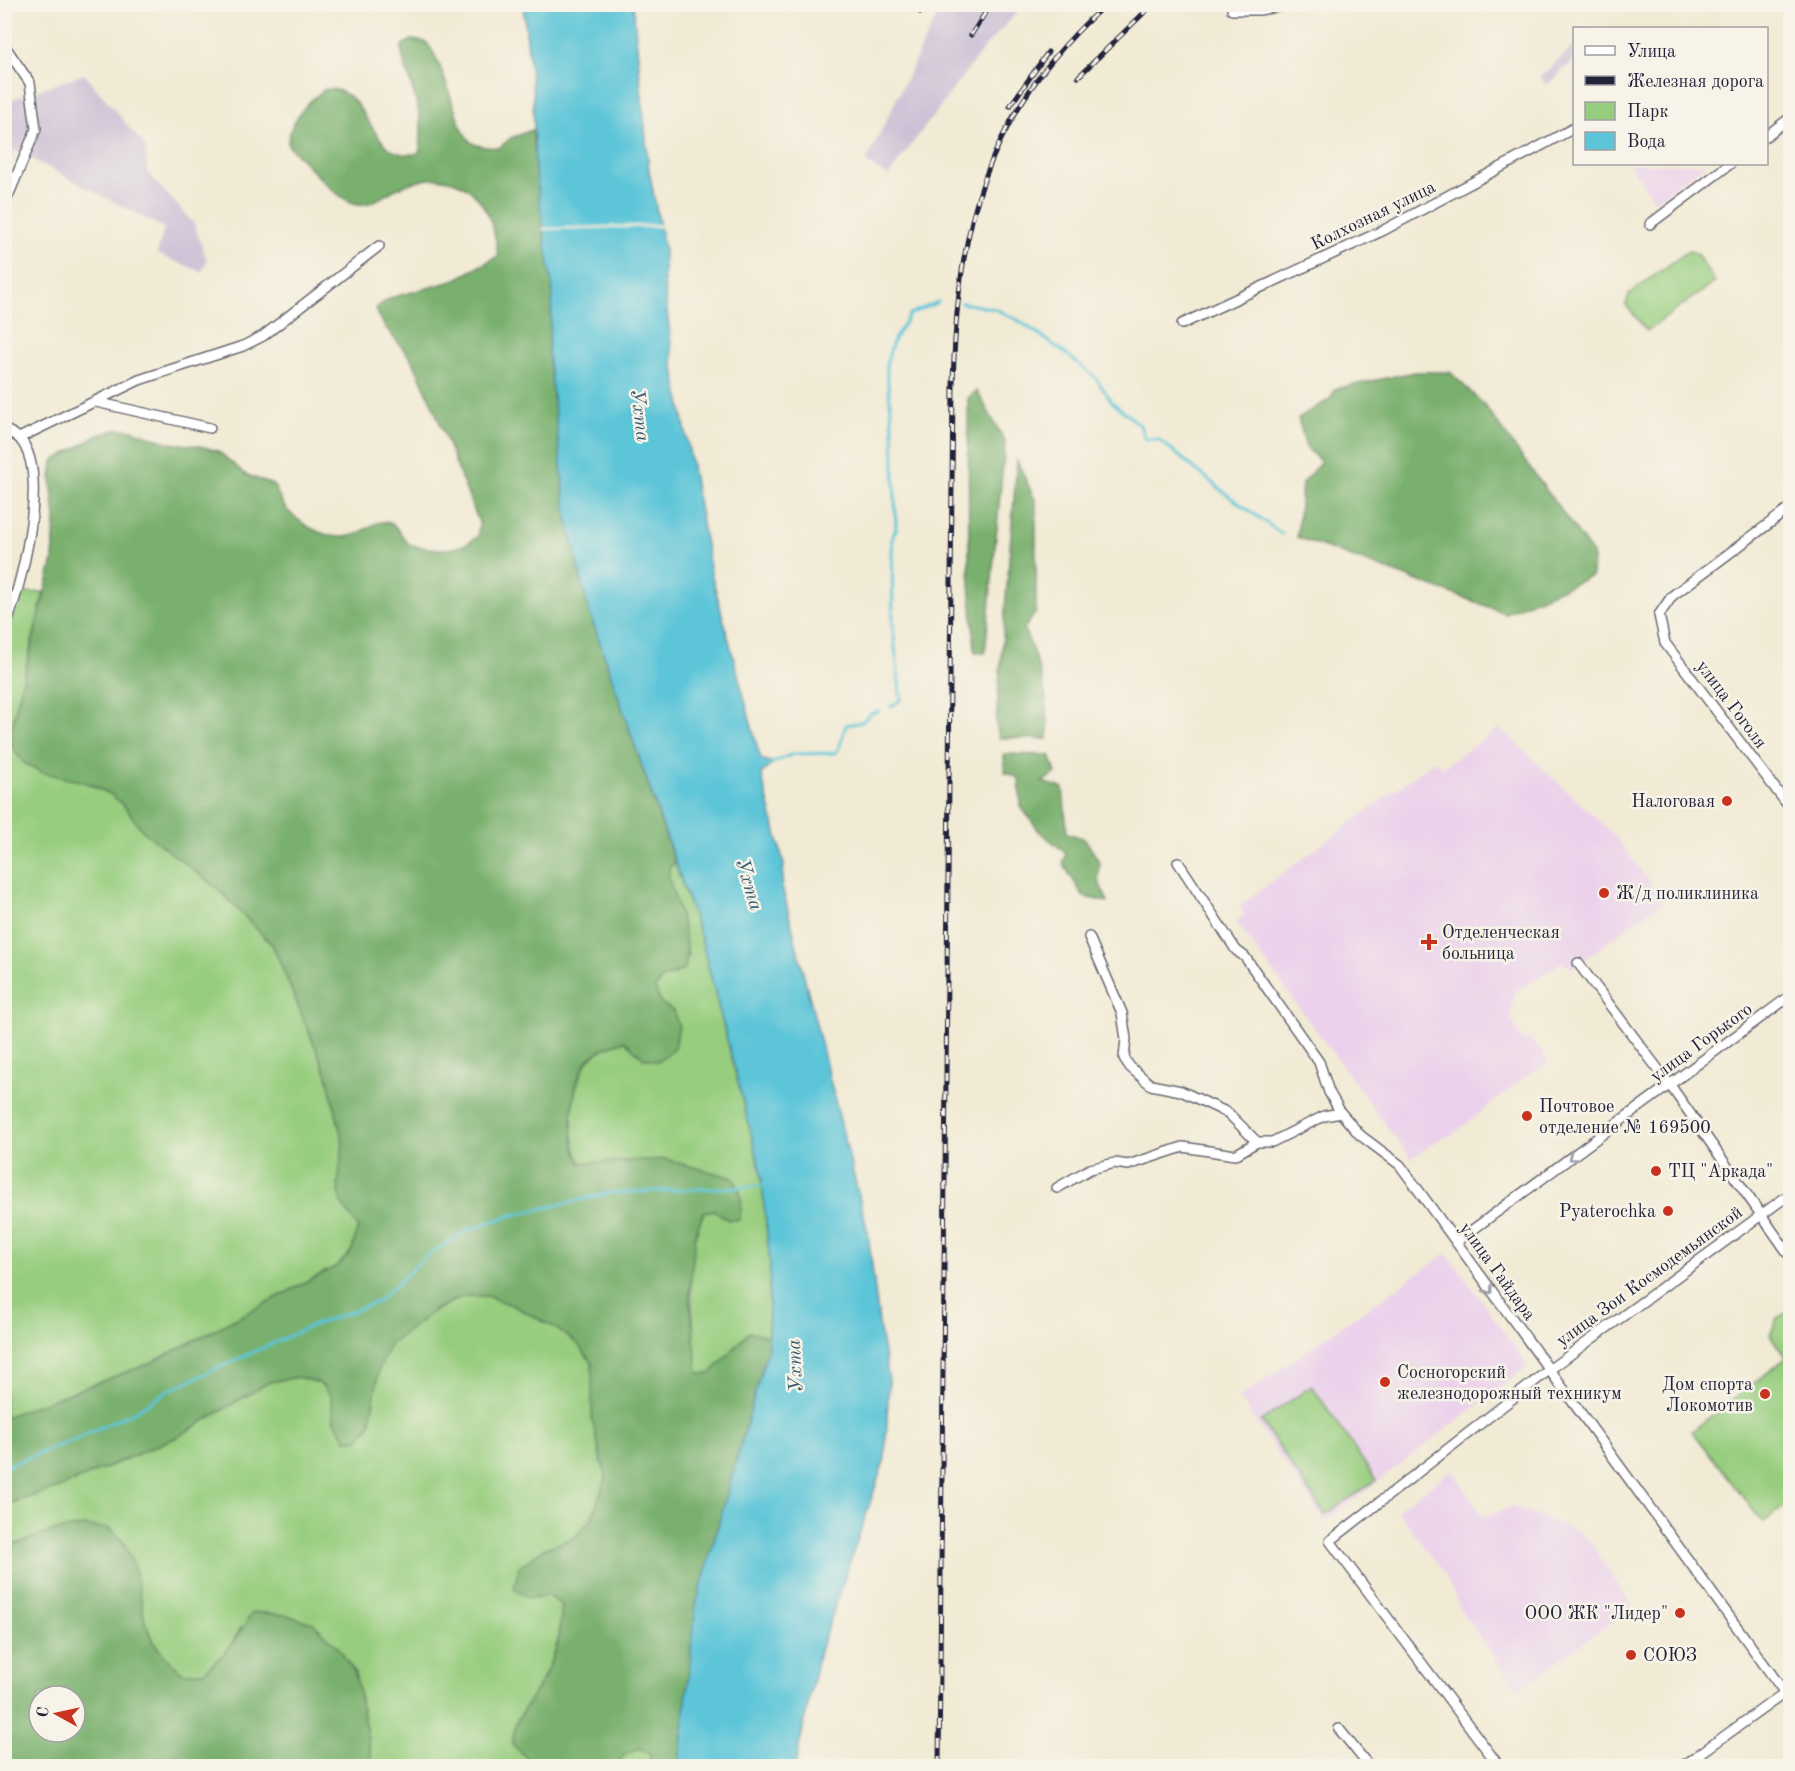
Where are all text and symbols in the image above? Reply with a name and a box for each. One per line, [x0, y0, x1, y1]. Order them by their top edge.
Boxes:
legend [1573, 27, 1768, 165]
text: Улица [1627, 43, 1676, 61]
text: Железная дорога [1627, 73, 1764, 91]
text: Парк [1627, 103, 1668, 121]
text: Вода [1627, 133, 1666, 151]
street label: Колхозная улица [1308, 178, 1439, 254]
water label: Ухта [626, 387, 652, 443]
street label: улица Гоголя [1693, 657, 1770, 752]
place label: Налоговая [1631, 793, 1715, 811]
marker: Налоговая [1720, 794, 1734, 808]
water label: Ухта [731, 856, 766, 913]
place label: Ж/д поликлиника [1616, 885, 1759, 903]
marker: Ж/д поликлиника [1597, 886, 1611, 900]
place label: Отделенческая больница [1442, 924, 1560, 963]
marker: Отделенческая больница [1420, 933, 1438, 951]
street label: улица Горького [1647, 1000, 1756, 1086]
place label: Почтовое отделение № 169500 [1539, 1098, 1711, 1137]
marker: Почтовое отделение № 169500 [1520, 1109, 1534, 1123]
one-way arrow [1567, 1149, 1578, 1160]
place label: ТЦ "Аркада" [1668, 1163, 1773, 1181]
marker: ТЦ "Аркада" [1649, 1164, 1663, 1178]
street label: улица Зои Космодемьянской [1553, 1203, 1746, 1350]
place label: Pyaterochka [1559, 1203, 1656, 1221]
marker: Pyaterochka [1661, 1204, 1675, 1218]
street label: улица Гайдара [1456, 1219, 1539, 1324]
one-way arrow [1482, 1283, 1493, 1294]
water label: Ухта [785, 1338, 807, 1393]
place label: Сосногорский железнодорожный техникум [1397, 1364, 1622, 1403]
marker: Сосногорский железнодорожный техникум [1378, 1375, 1392, 1389]
place label: Дом спорта Локомотив [1662, 1376, 1753, 1415]
marker: Дом спорта Локомотив [1758, 1387, 1772, 1401]
place label: ООО ЖК "Лидер" [1525, 1605, 1668, 1623]
marker: ООО ЖК "Лидер" [1673, 1606, 1687, 1620]
place label: СОЮЗ [1643, 1647, 1697, 1665]
marker: СОЮЗ [1624, 1648, 1638, 1662]
north arrow [27, 1684, 87, 1744]
text: С [35, 1706, 53, 1719]

